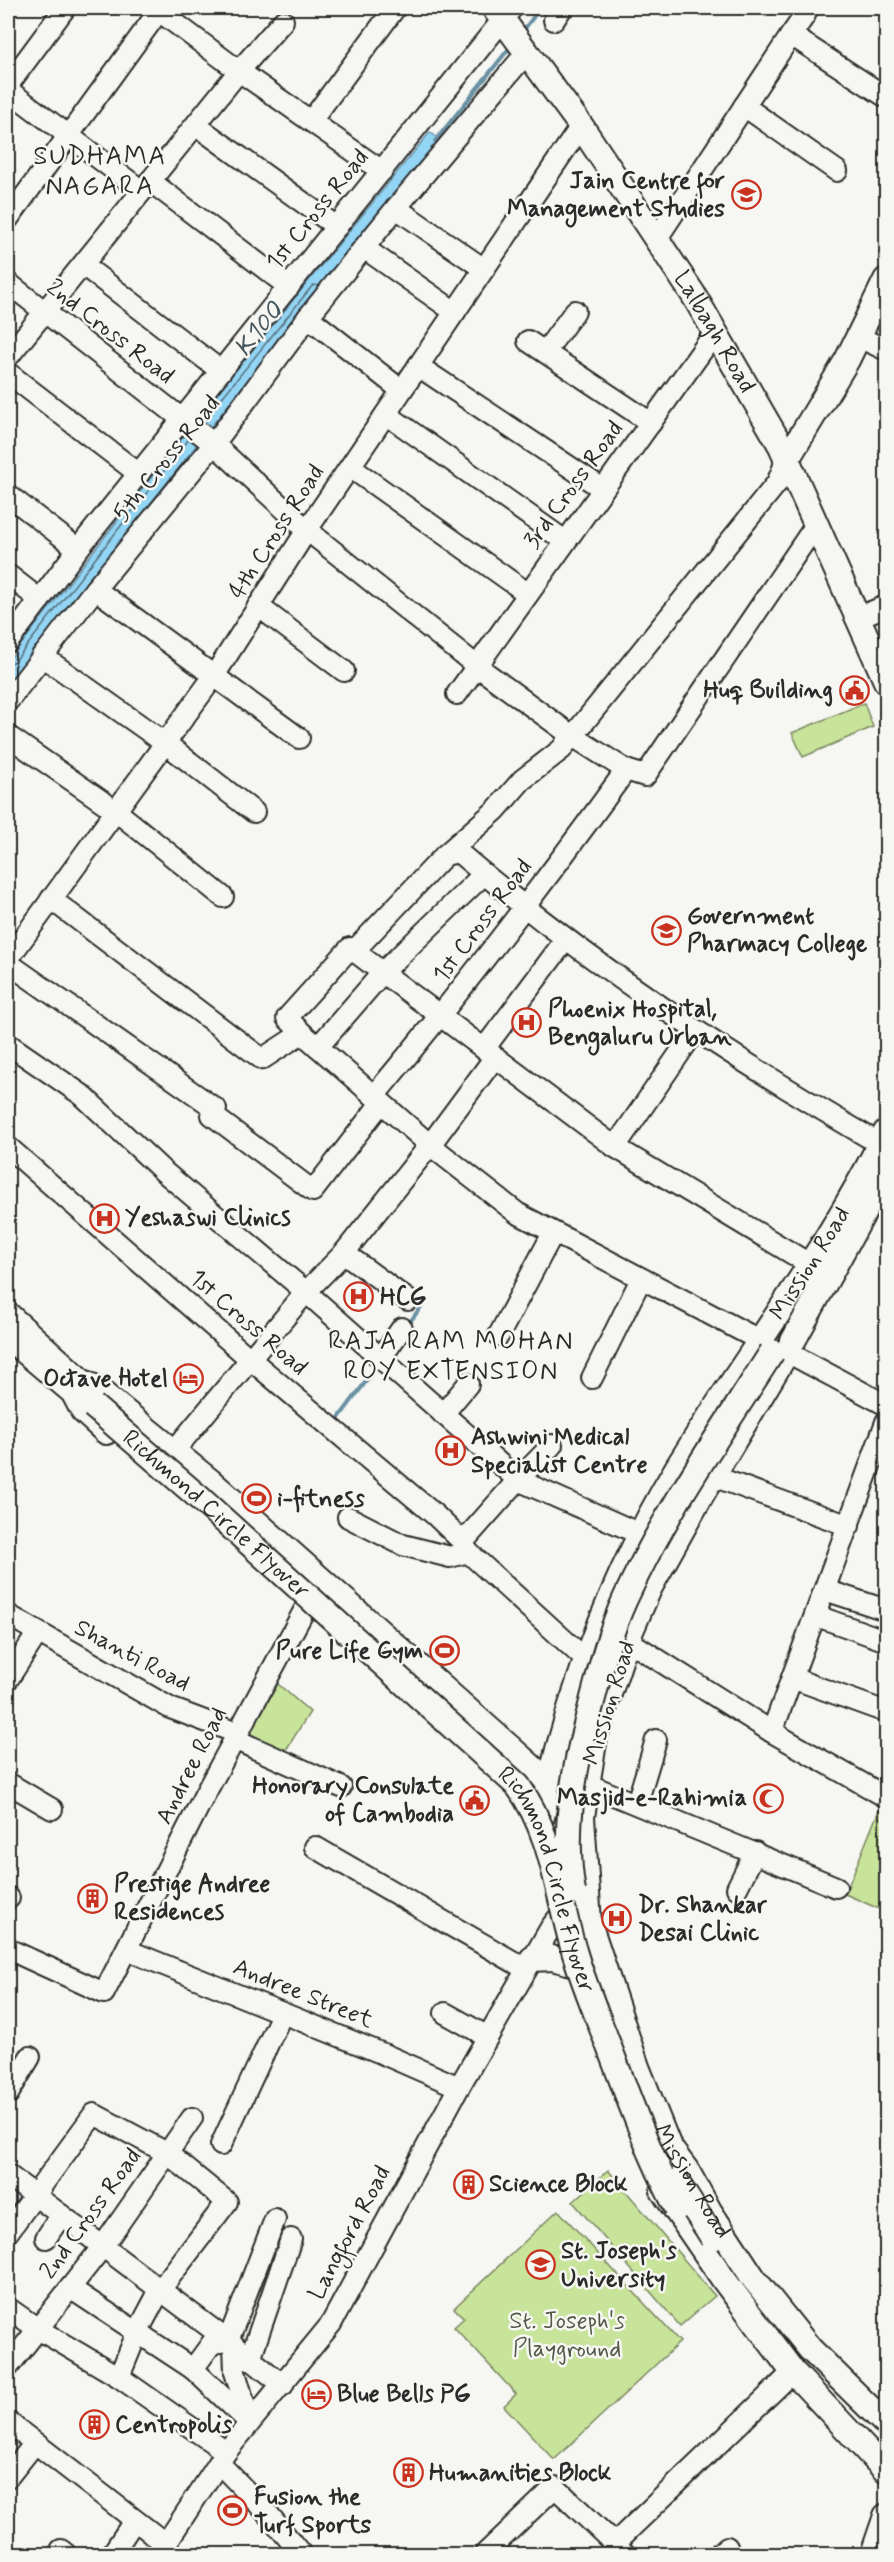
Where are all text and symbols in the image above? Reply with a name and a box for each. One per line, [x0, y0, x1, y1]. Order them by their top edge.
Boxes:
district label: SUDHAMA NAGARA [33, 140, 167, 204]
street label: 1st Cross Road [260, 143, 376, 277]
place label: Jain Centre for Management Studies [507, 166, 725, 228]
school or university icon: Jain Centre for Management Studies [730, 179, 762, 211]
street label: Lalbagh Road [666, 265, 762, 399]
street label: 2nd Cross Road [40, 272, 180, 392]
water label: K100 [227, 295, 292, 364]
street label: 5th Cross Road [106, 389, 228, 529]
street label: 3rd Cross Road [517, 415, 631, 555]
street label: 4th Cross Road [222, 459, 332, 605]
public building icon: Huq Building [838, 674, 870, 706]
place label: Huq Building [703, 675, 833, 707]
street label: 1st Cross Road [426, 853, 540, 989]
place label: Government Pharmacy College [687, 901, 868, 961]
school or university icon: Government Pharmacy College [650, 914, 682, 946]
place label: Phoenix Hospital, Bengaluru Urban [548, 994, 732, 1056]
hospital icon: Phoenix Hospital, Bengaluru Urban [511, 1007, 543, 1039]
street label: Mission Road [763, 1201, 858, 1326]
hospital icon: Yeshaswi Clinics [88, 1202, 120, 1234]
place label: Yeshaswi Clinics [125, 1203, 291, 1234]
street label: 1st Cross Road [182, 1263, 314, 1383]
hospital icon: HCG [343, 1281, 375, 1313]
place label: HCG [380, 1282, 427, 1313]
district label: RAJA RAM MOHAN ROY EXTENSION [328, 1325, 574, 1389]
hotel icon: Octave Hotel [173, 1363, 205, 1395]
place label: Octave Hotel [43, 1364, 168, 1395]
place label: Ashwini Medical Specialist Centre [471, 1422, 648, 1481]
street label: Richmond Circle Flyover [116, 1423, 317, 1606]
hospital icon: Ashwini Medical Specialist Centre [434, 1435, 466, 1467]
sports icon: i-fitness [240, 1483, 272, 1515]
place label: i-fitness [277, 1484, 365, 1515]
street label: Shanti Road [69, 1613, 195, 1699]
sports icon: Pure Life Gym [428, 1635, 460, 1667]
place label: Pure Life Gym [276, 1636, 423, 1667]
street label: Mission Road [576, 1637, 644, 1769]
street label: Andree Road [149, 1702, 235, 1830]
street label: Richmond Circle Flyover [491, 1759, 602, 1997]
place label: Honorary Consulate of Cambodia [252, 1771, 454, 1830]
mosque icon: Masjid-e-Rahimia [752, 1782, 784, 1814]
place label: Masjid-e-Rahimia [557, 1783, 747, 1815]
public building icon: Honorary Consulate of Cambodia [459, 1784, 491, 1816]
place label: Prestige Andree Residences [114, 1869, 271, 1928]
building icon: Prestige Andree Residences [77, 1882, 109, 1914]
place label: Dr. Shankar Desai Clinic [638, 1890, 768, 1949]
hospital icon: Dr. Shankar Desai Clinic [601, 1903, 633, 1935]
street label: Andree Street [228, 1952, 378, 2036]
street label: Mission Road [646, 2120, 739, 2244]
street label: 2nd Cross Road [33, 2142, 149, 2286]
street label: Langford Road [302, 2160, 400, 2306]
building icon: Science Block [452, 2168, 484, 2200]
place label: Science Block [489, 2169, 628, 2200]
place label: St. Joseph's University [561, 2236, 677, 2295]
school or university icon: St. Joseph's University [524, 2249, 556, 2281]
park label: St. Joseph's Playground [509, 2306, 625, 2365]
hotel icon: Blue Bells PG [300, 2378, 332, 2410]
place label: Blue Bells PG [337, 2379, 471, 2410]
building icon: Centropolis [78, 2409, 110, 2441]
place label: Centropolis [115, 2410, 233, 2441]
building icon: Humanities Block [392, 2457, 424, 2489]
place label: Humanities Block [429, 2458, 612, 2489]
place label: Fusion the Turf Sports [254, 2482, 371, 2541]
sports icon: Fusion the Turf Sports [217, 2495, 249, 2527]

